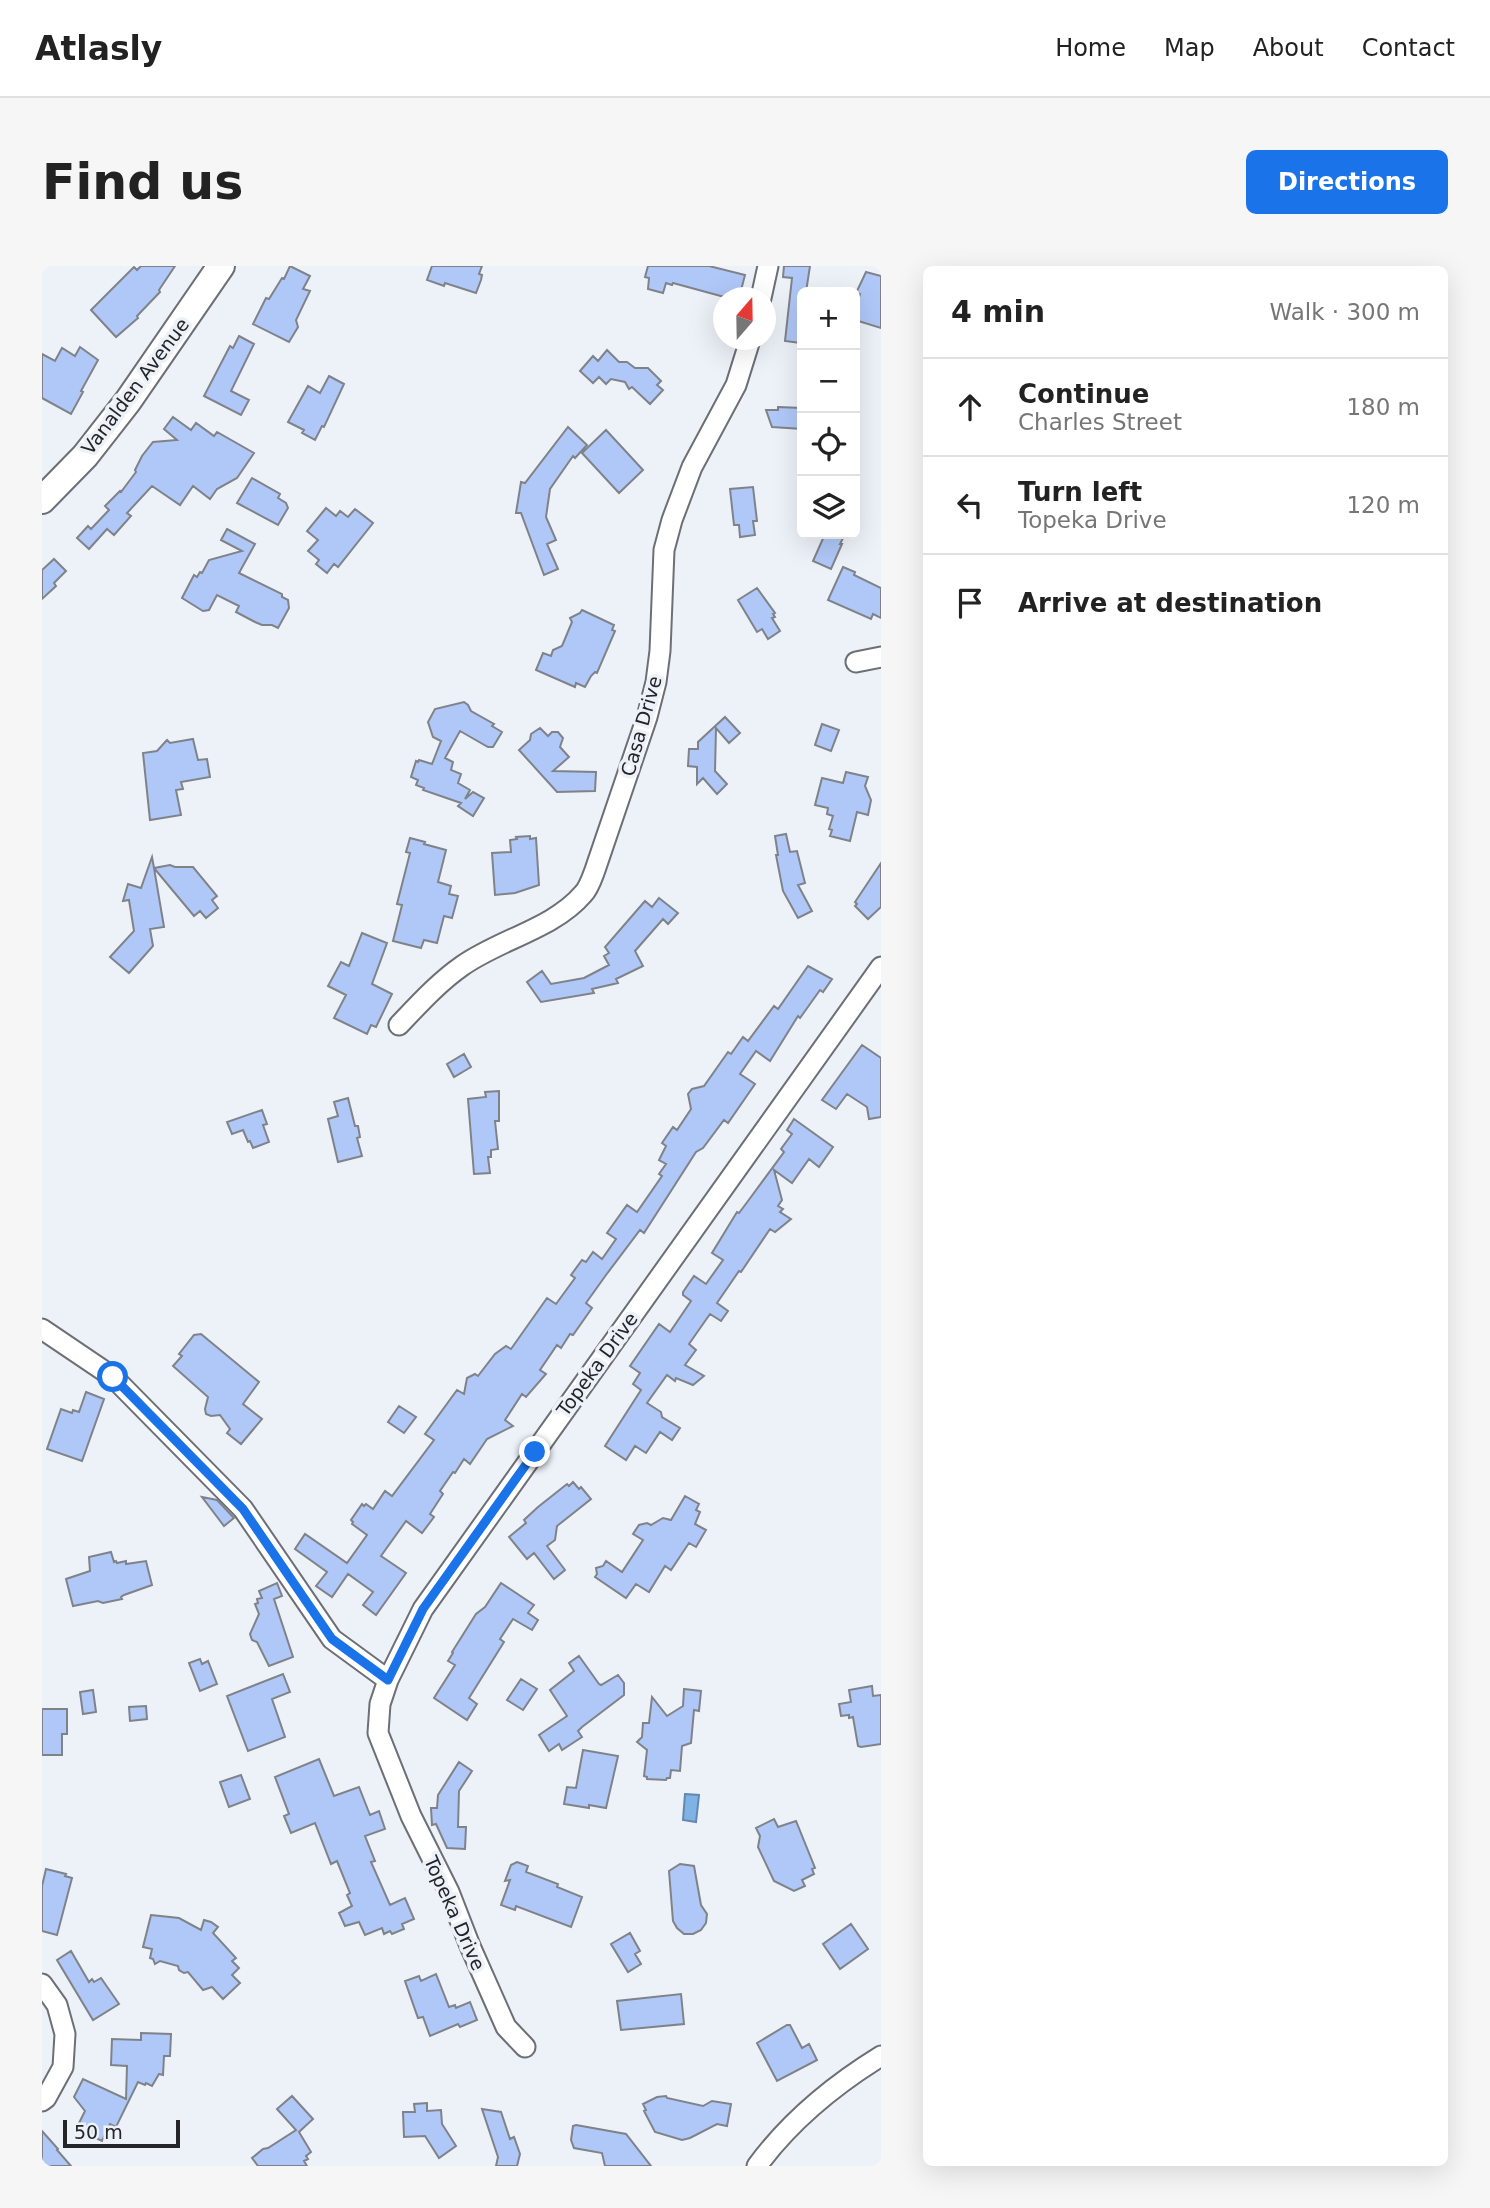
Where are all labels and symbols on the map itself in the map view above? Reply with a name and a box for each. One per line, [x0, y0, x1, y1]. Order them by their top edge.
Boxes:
north arrow [713, 287, 776, 350]
street label: Vanalden Avenue [77, 314, 193, 458]
street label: Casa Drive [616, 673, 666, 779]
street label: Topeka Drive [551, 1308, 642, 1421]
route start [97, 1361, 128, 1392]
route end [519, 1436, 550, 1467]
street label: Topeka Drive [420, 1852, 490, 1974]
scale bar [63, 2117, 180, 2149]

